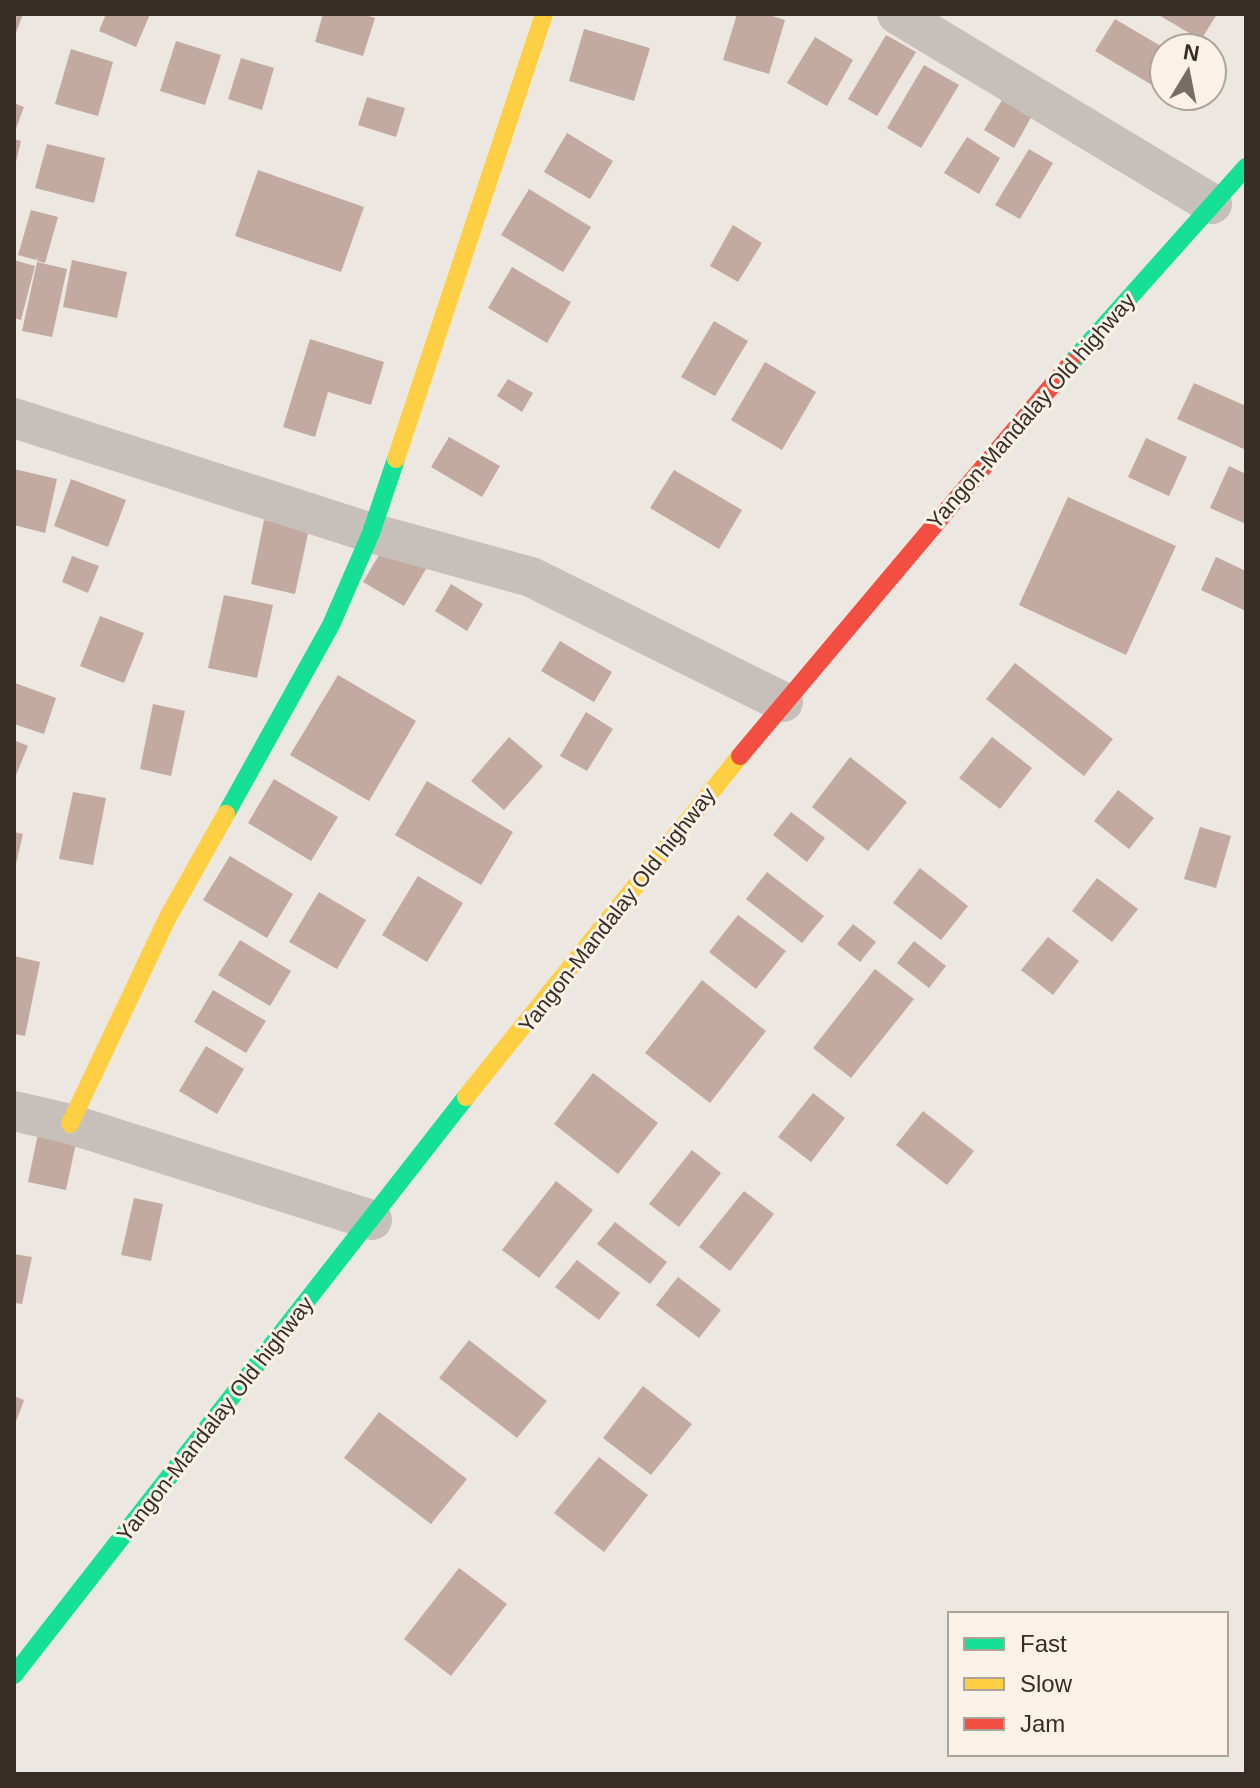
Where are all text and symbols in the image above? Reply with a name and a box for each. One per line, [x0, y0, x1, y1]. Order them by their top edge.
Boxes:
north arrow [1148, 32, 1228, 112]
text: N [1181, 39, 1201, 66]
street label: Yangon-Mandalay Old highway [922, 288, 1140, 534]
street label: Yangon-Mandalay Old highway [514, 782, 720, 1038]
street label: Yangon-Mandalay Old highway [112, 1291, 318, 1547]
legend [948, 1612, 1228, 1756]
text: Fast [1020, 1630, 1067, 1657]
text: Slow [1020, 1670, 1073, 1697]
text: Jam [1020, 1710, 1065, 1737]

